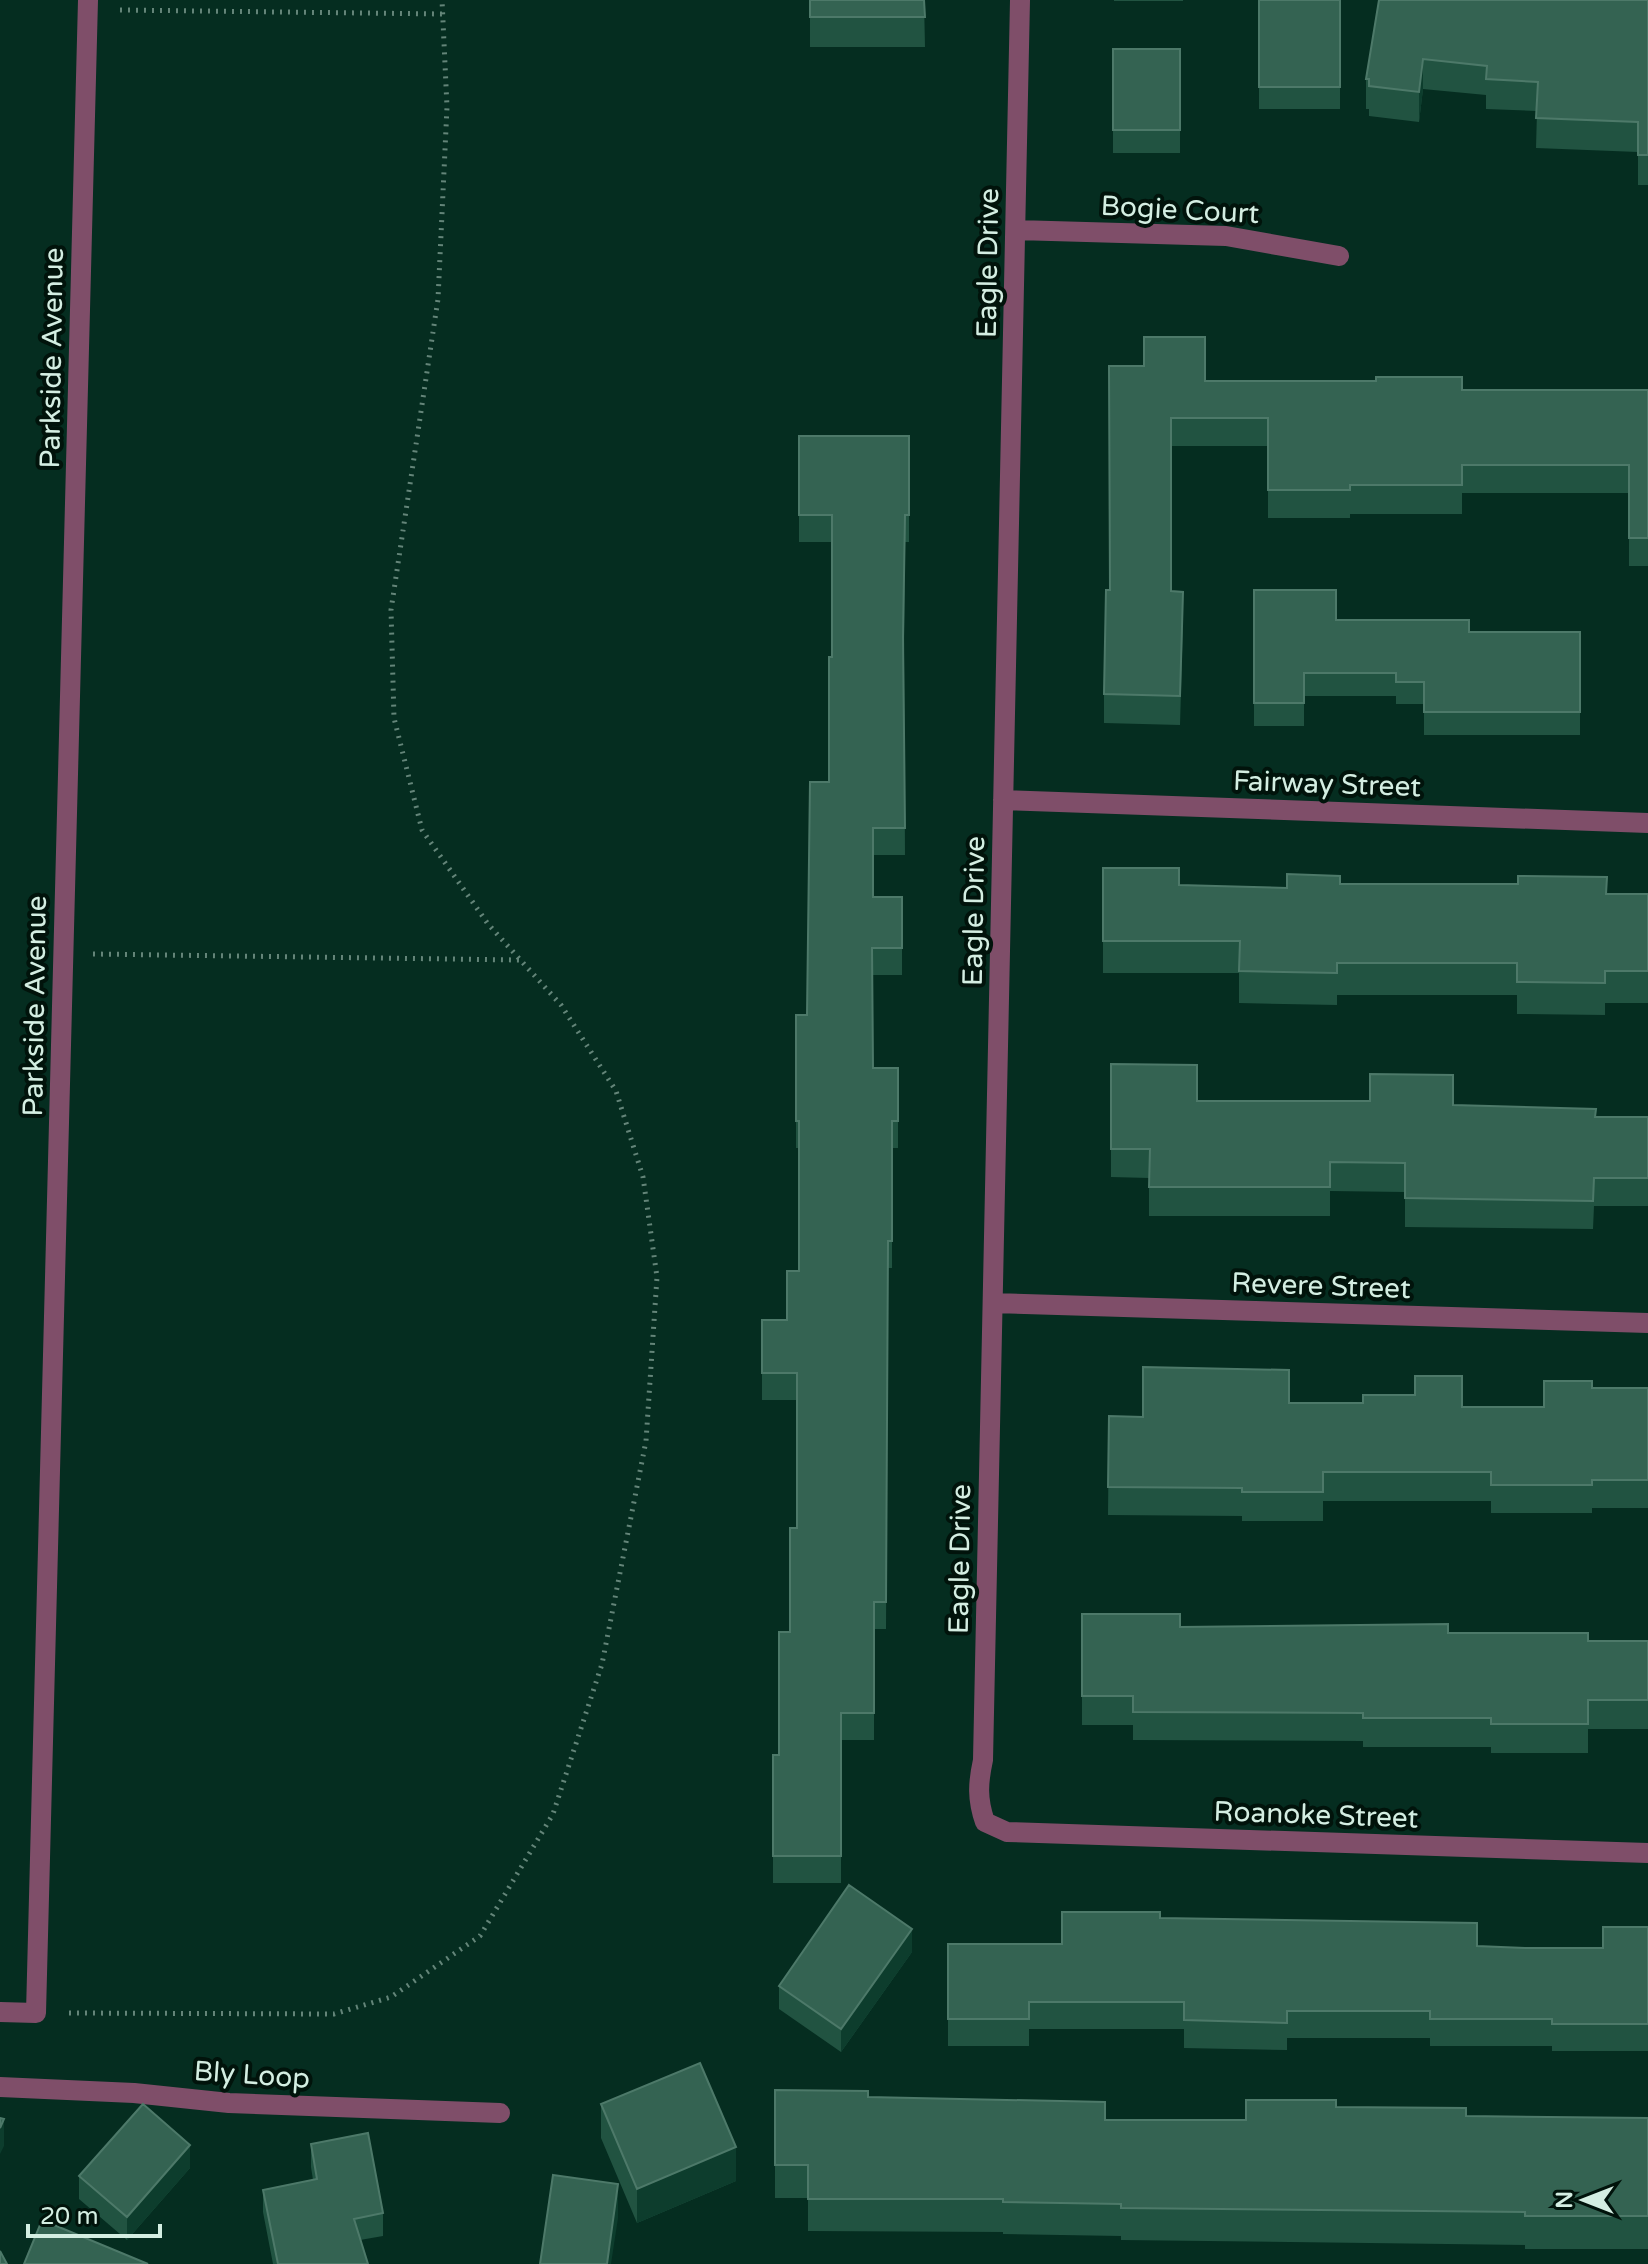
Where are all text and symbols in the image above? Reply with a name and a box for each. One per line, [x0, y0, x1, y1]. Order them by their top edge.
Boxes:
street label: Eagle Drive [970, 188, 1006, 338]
street label: Bogie Court [1100, 189, 1260, 231]
street label: Parkside Avenue [33, 247, 71, 469]
street label: Fairway Street [1232, 764, 1422, 804]
street label: Eagle Drive [956, 836, 992, 986]
street label: Parkside Avenue [16, 895, 54, 1117]
street label: Revere Street [1231, 1266, 1412, 1306]
street label: Eagle Drive [942, 1484, 978, 1634]
street label: Roanoke Street [1213, 1794, 1419, 1836]
street label: Bly Loop [193, 2054, 311, 2096]
north arrow [1544, 2160, 1624, 2240]
scale bar [28, 2188, 160, 2238]
text: N [1552, 2191, 1578, 2209]
text: 20 m [40, 2202, 98, 2231]

